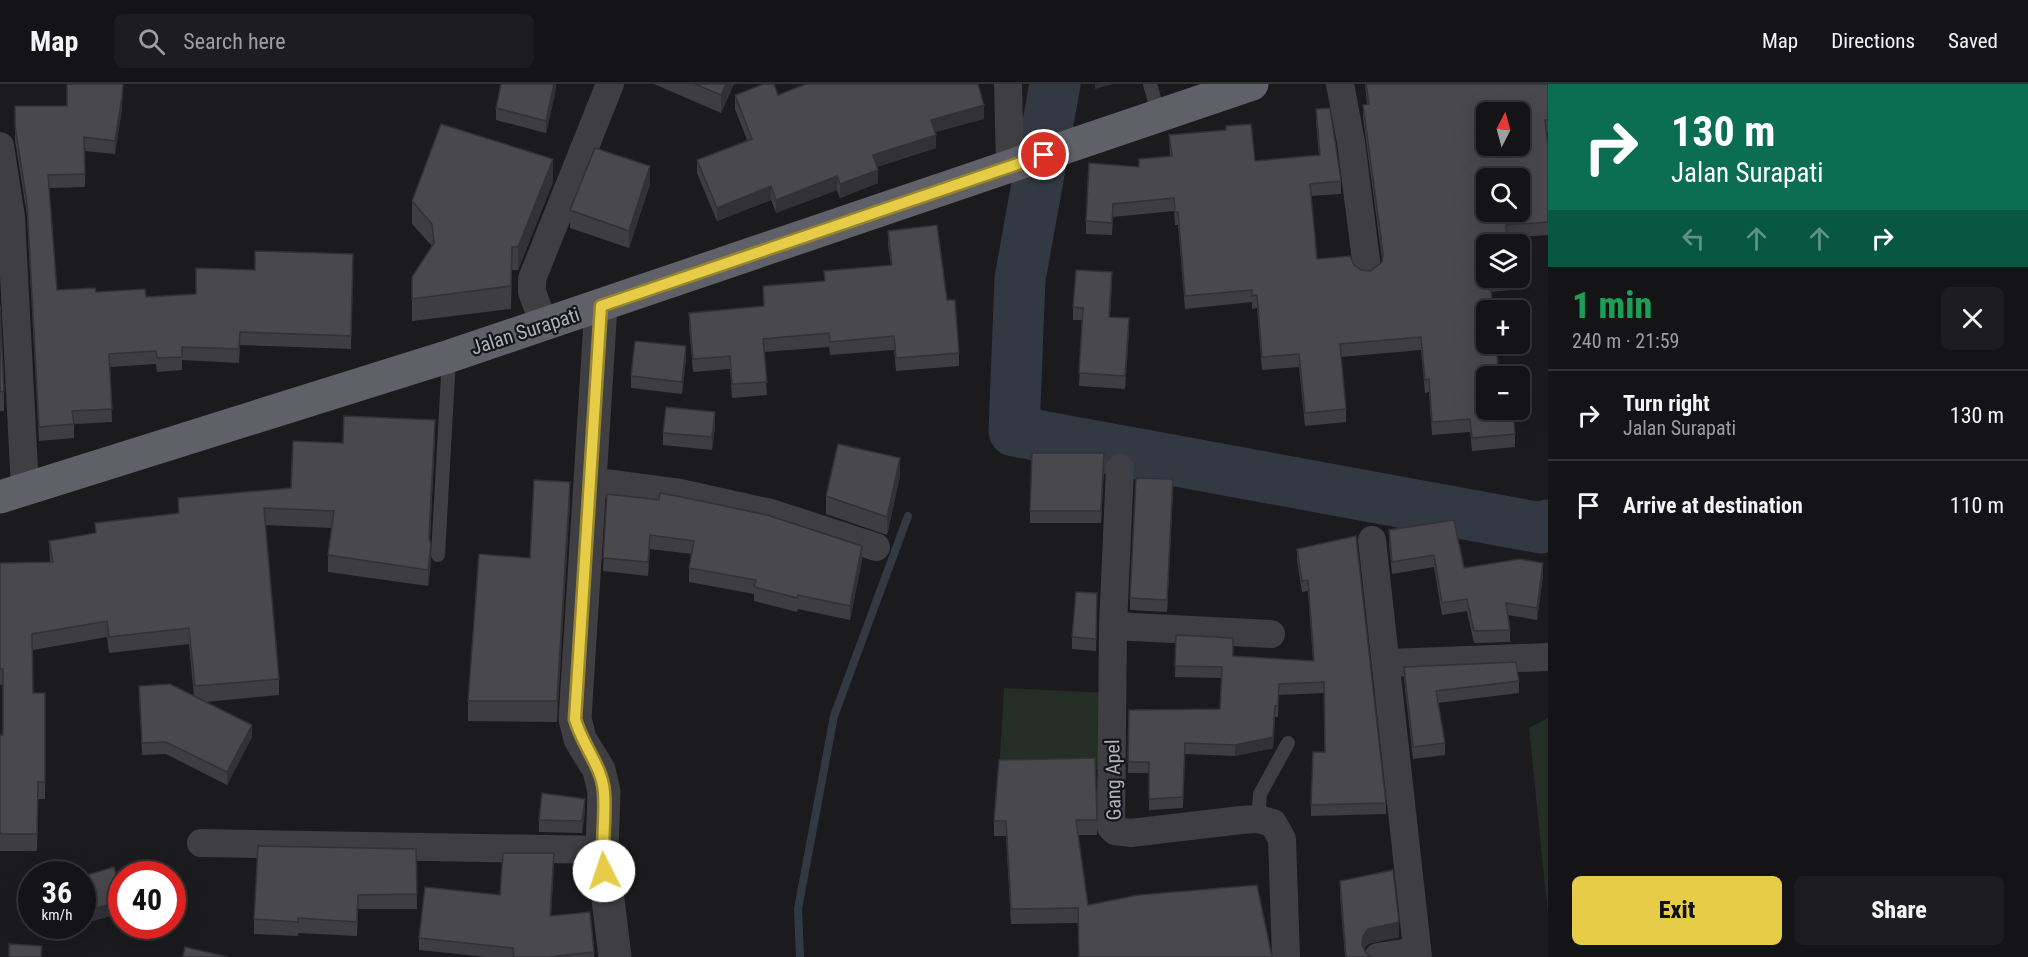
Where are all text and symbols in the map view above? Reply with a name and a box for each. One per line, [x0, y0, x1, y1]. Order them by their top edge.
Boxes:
search box [114, 14, 534, 68]
text: Map [30, 25, 78, 58]
icon: search [135, 25, 168, 58]
text: Search here [183, 29, 286, 54]
text: Map [1762, 29, 1798, 53]
text: Directions [1831, 29, 1915, 53]
text: Saved [1948, 29, 1998, 53]
north arrow [1476, 102, 1530, 156]
map controls [1476, 102, 1530, 420]
text: 130 m [1671, 107, 1776, 156]
icon: right [1572, 108, 1650, 186]
pin [1018, 129, 1069, 180]
icon: arrive [1027, 138, 1060, 171]
text: Jalan Surapati [1671, 157, 1824, 189]
button: search [1476, 168, 1530, 222]
icon: left [1677, 222, 1710, 255]
icon: ahead [1740, 222, 1773, 255]
icon: ahead [1803, 222, 1836, 255]
icon: right [1866, 222, 1899, 255]
button: layers [1476, 234, 1530, 288]
text: 1 min [1572, 285, 1652, 327]
button: close [1941, 287, 2004, 350]
button: + [1476, 300, 1530, 354]
street label: Jalan Surapati [468, 302, 582, 360]
text: 240 m · 21:59 [1572, 329, 1679, 353]
button: − [1476, 366, 1530, 420]
text: Turn right [1623, 391, 1710, 416]
icon: right [1572, 399, 1605, 432]
text: 130 m [1950, 403, 2004, 428]
text: Jalan Surapati [1623, 416, 1736, 440]
icon: arrive [1572, 489, 1605, 522]
text: Arrive at destination [1623, 493, 1803, 518]
text: 110 m [1950, 493, 2004, 518]
street label: Gang Apel [1100, 739, 1126, 821]
position arrow [572, 839, 636, 903]
speed limit sign: 40 [108, 861, 186, 939]
text: 36 [42, 875, 72, 910]
button: Exit [1572, 876, 1782, 945]
button: Share [1794, 876, 2004, 945]
text: km/h [42, 906, 72, 924]

